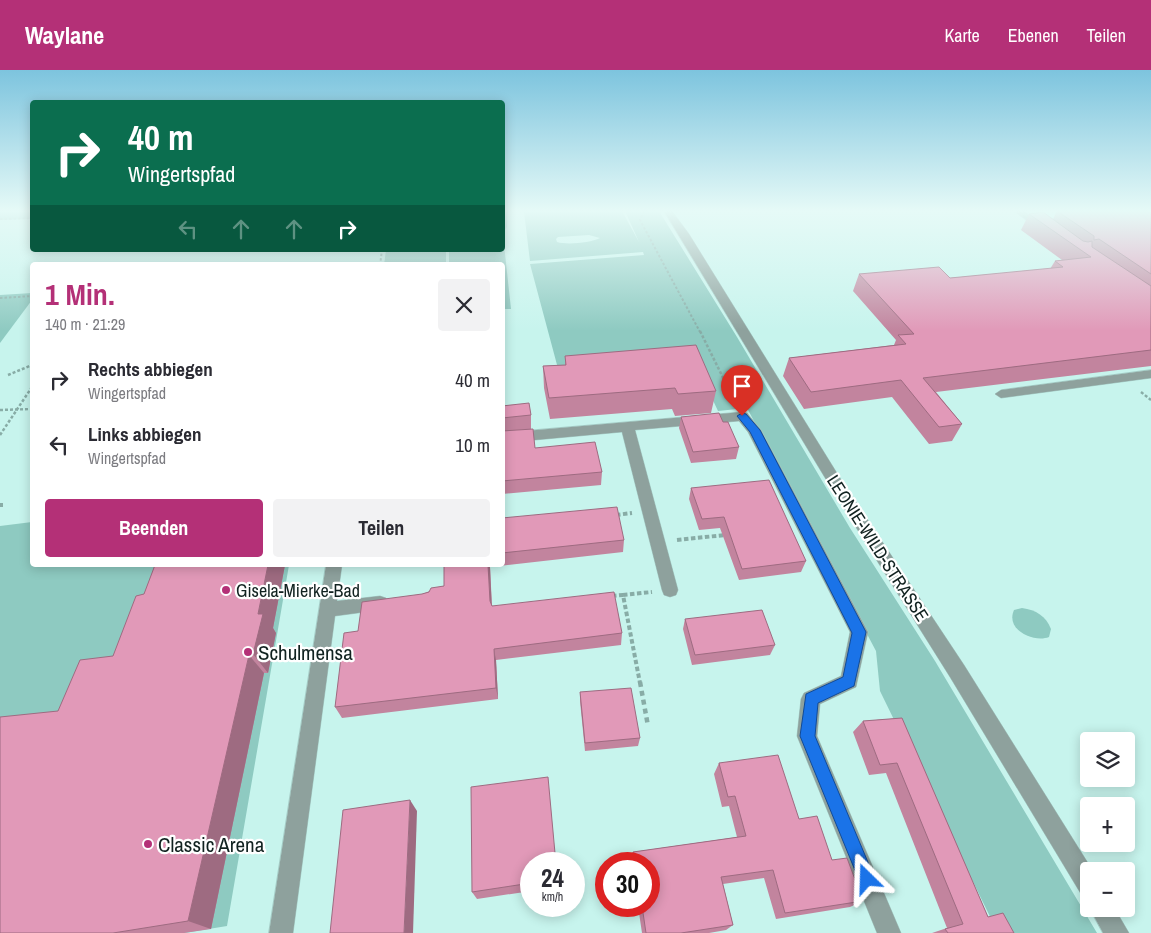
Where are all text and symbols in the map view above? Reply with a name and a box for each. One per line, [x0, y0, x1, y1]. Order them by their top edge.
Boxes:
text: Waylane [25, 19, 104, 51]
text: Karte [944, 23, 980, 48]
text: Ebenen [1008, 23, 1059, 48]
text: Teilen [1087, 23, 1126, 48]
text: 40 m [128, 114, 193, 161]
icon: right [45, 120, 110, 185]
text: Wingertspfad [128, 159, 235, 189]
icon: left [174, 215, 202, 243]
icon: ahead [227, 215, 255, 243]
icon: ahead [280, 215, 308, 243]
icon: right [333, 215, 361, 243]
text: 1 Min. [45, 274, 115, 314]
button: close [438, 279, 490, 331]
text: 140 m · 21:29 [45, 313, 125, 335]
text: Rechts abbiegen [88, 356, 213, 382]
pin [721, 365, 763, 416]
icon: right [45, 366, 73, 394]
text: 40 m [455, 367, 490, 393]
icon: arrive [728, 372, 756, 400]
text: Wingertspfad [88, 382, 166, 404]
text: Links abbiegen [88, 421, 201, 447]
icon: left [45, 431, 73, 459]
text: 10 m [455, 432, 490, 458]
text: Wingertspfad [88, 447, 166, 469]
street label: LEONIE-WILD-STRASSE [821, 470, 935, 626]
button: Beenden [45, 499, 263, 557]
button: Teilen [273, 499, 490, 557]
place label: Gisela-Mierke-Bad [236, 578, 360, 603]
marker: Gisela-Mierke-Bad [220, 584, 232, 596]
place label: Schulmensa [258, 638, 353, 667]
marker: Schulmensa [242, 646, 254, 658]
map controls [1080, 732, 1135, 917]
button: layers [1080, 732, 1135, 787]
button: + [1080, 797, 1135, 852]
place label: Classic Arena [158, 830, 265, 859]
marker: Classic Arena [142, 838, 154, 850]
speed limit sign: 30 [595, 852, 660, 917]
position arrow [840, 852, 892, 904]
text: 24 [541, 861, 564, 895]
button: − [1080, 862, 1135, 917]
text: km/h [542, 889, 563, 905]

